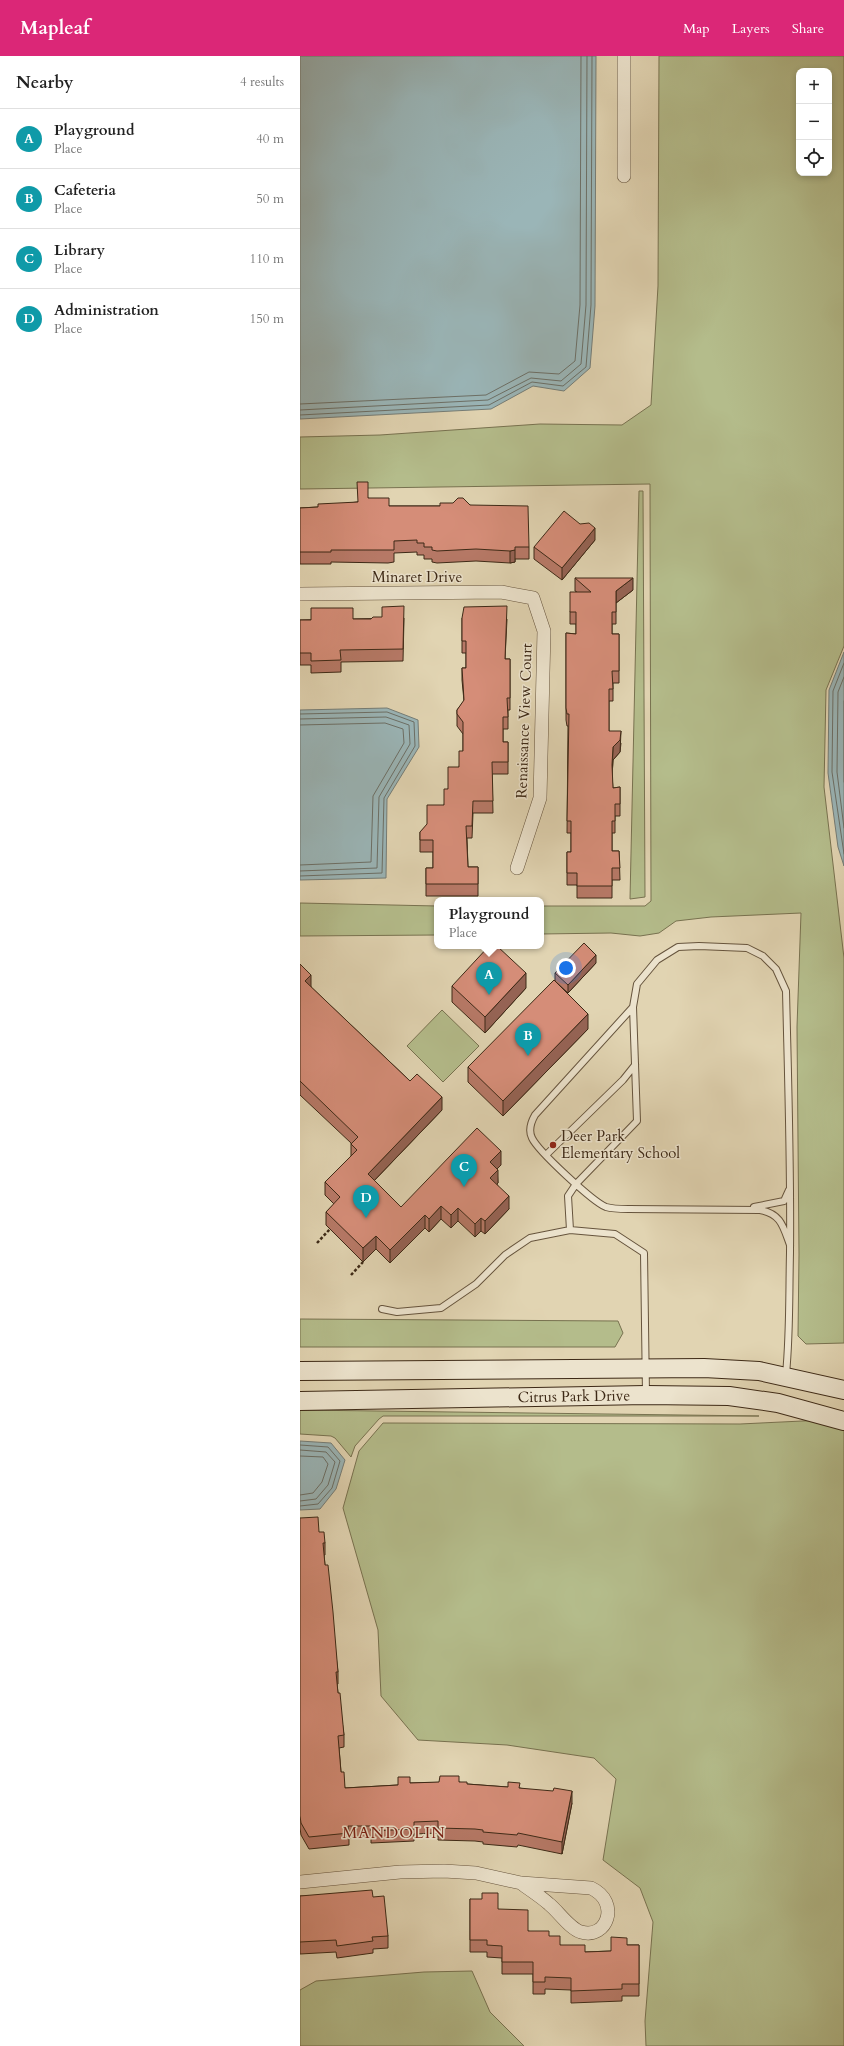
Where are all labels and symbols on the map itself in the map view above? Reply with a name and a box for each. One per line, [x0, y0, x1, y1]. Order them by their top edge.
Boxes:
street label: Minaret Drive [372, 567, 463, 587]
street label: Renaissance View Court [511, 643, 537, 799]
your location [556, 958, 576, 978]
pin: A [476, 962, 502, 995]
pin: B [515, 1023, 541, 1056]
place label: Deer Park Elementary School [561, 1126, 680, 1163]
marker: Deer Park Elementary School [548, 1140, 558, 1150]
pin: C [451, 1154, 477, 1187]
pin: D [353, 1185, 379, 1218]
street label: Citrus Park Drive [518, 1385, 631, 1407]
district label: MANDOLIN [342, 1822, 446, 1844]

